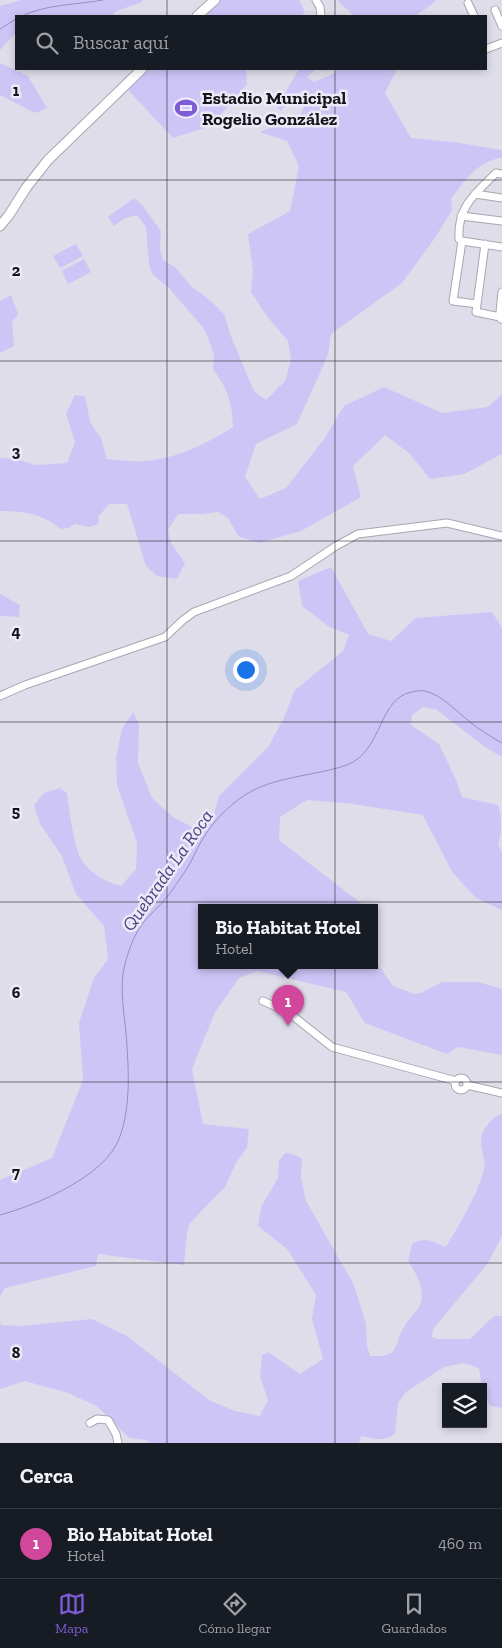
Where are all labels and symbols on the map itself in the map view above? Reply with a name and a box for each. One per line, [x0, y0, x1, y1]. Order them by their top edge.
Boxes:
text: 1 [13, 81, 20, 100]
place label: Estadio Municipal Rogelio González [202, 87, 346, 130]
sports icon: Estadio Municipal Rogelio González [173, 95, 199, 121]
text: 2 [12, 261, 21, 280]
text: 3 [12, 442, 21, 461]
text: 4 [11, 622, 21, 641]
your location [233, 657, 259, 683]
text: 5 [12, 802, 20, 821]
water label: Quebrada La Roca [117, 805, 218, 935]
text: 6 [12, 983, 21, 1002]
pin: 1 [272, 985, 304, 1026]
text: 7 [12, 1163, 20, 1182]
text: 8 [12, 1343, 21, 1362]

